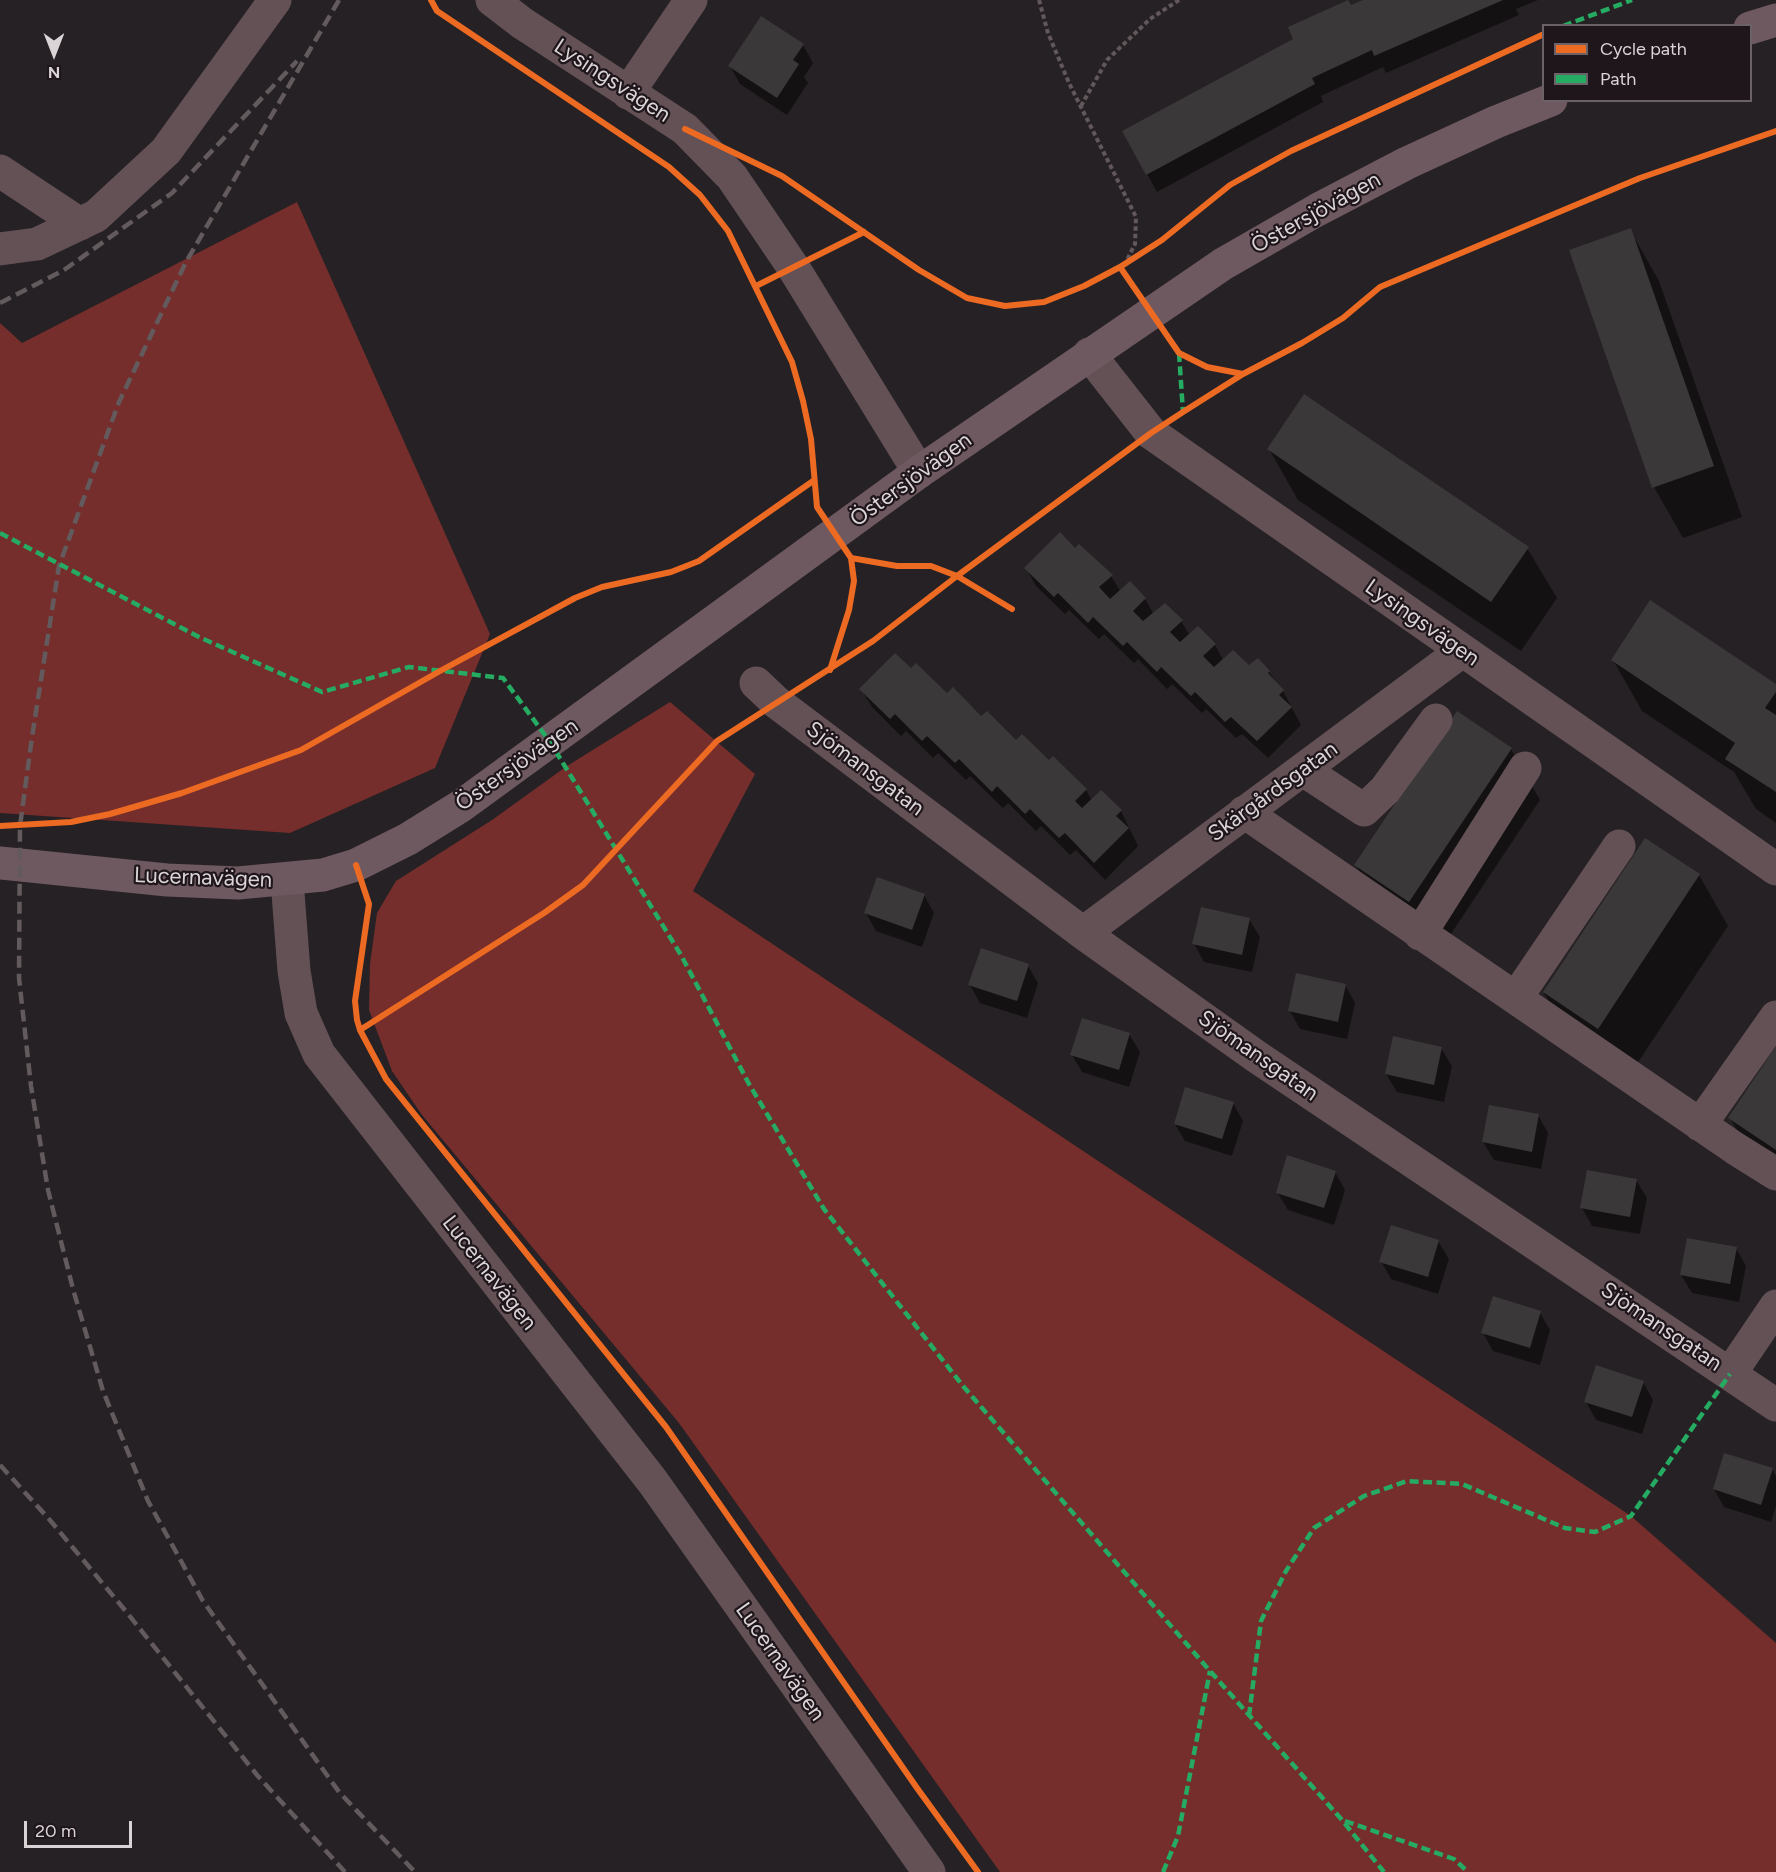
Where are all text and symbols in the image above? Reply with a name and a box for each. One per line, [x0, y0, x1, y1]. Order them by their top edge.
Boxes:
north arrow [24, 24, 84, 84]
legend [1542, 24, 1752, 102]
street label: Lysingsvägen [549, 34, 675, 128]
text: Cycle path [1600, 38, 1687, 60]
text: N [48, 63, 60, 82]
text: Path [1600, 68, 1636, 90]
street label: Östersjövägen [1247, 167, 1385, 259]
street label: Östersjövägen [845, 427, 977, 533]
street label: Lysingsvägen [1360, 574, 1484, 672]
street label: Östersjövägen [451, 713, 583, 817]
street label: Sjömansgatan [801, 716, 929, 822]
street label: Skärgårdsgatan [1203, 736, 1343, 848]
street label: Lucernavägen [133, 862, 273, 894]
street label: Sjömansgatan [1193, 1005, 1323, 1107]
street label: Lucernavägen [436, 1210, 542, 1336]
street label: Sjömansgatan [1595, 1277, 1727, 1377]
street label: Lucernavägen [730, 1598, 830, 1726]
scale bar [27, 1809, 135, 1847]
text: 20 m [35, 1820, 76, 1842]

